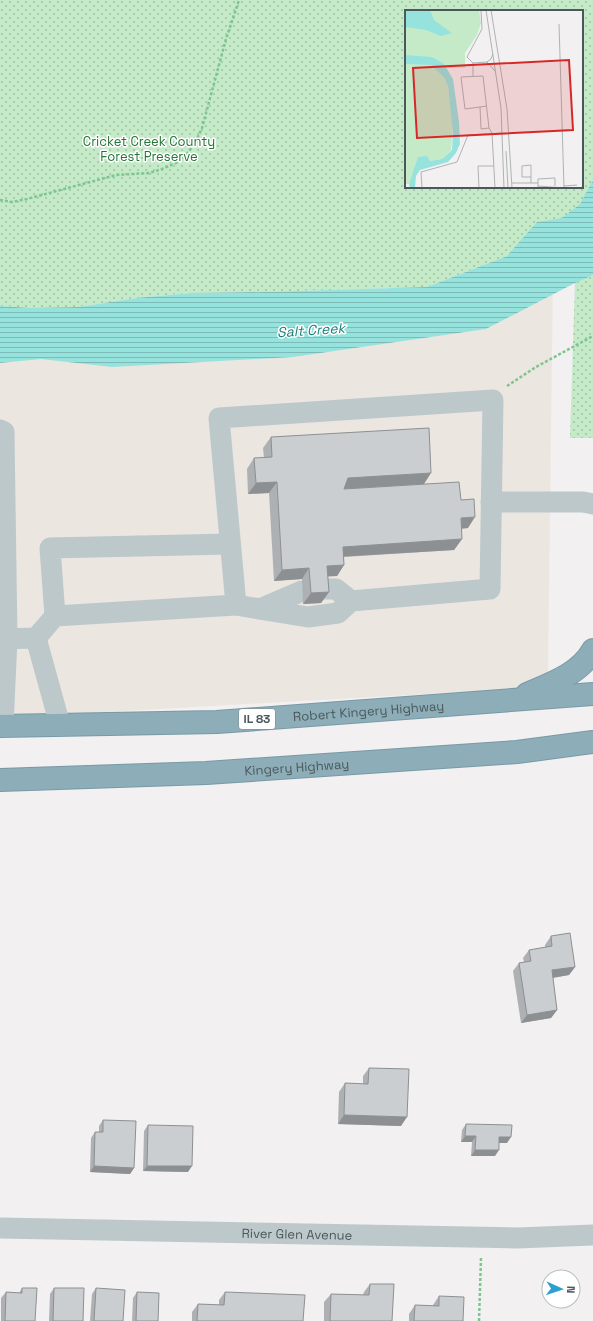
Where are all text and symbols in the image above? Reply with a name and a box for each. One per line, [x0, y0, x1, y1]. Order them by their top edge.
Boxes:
inset map [405, 10, 583, 188]
park label: Cricket Creek County Forest Preserve [83, 133, 215, 165]
water label: Salt Creek [276, 319, 347, 341]
street label: Robert Kingery Highway [292, 697, 445, 725]
road number: IL 83 [239, 709, 275, 729]
street label: Kingery Highway [244, 755, 350, 779]
street label: River Glen Avenue [241, 1225, 352, 1244]
north arrow [541, 1269, 581, 1309]
text: N [564, 1285, 578, 1294]

